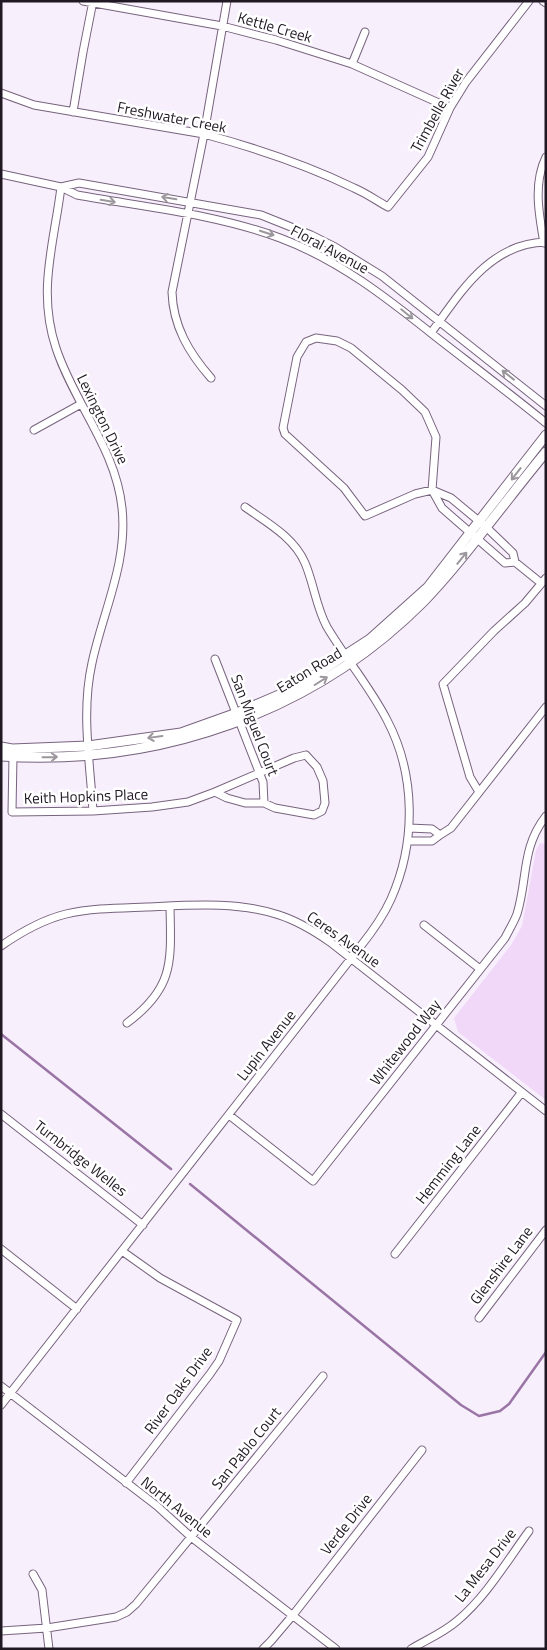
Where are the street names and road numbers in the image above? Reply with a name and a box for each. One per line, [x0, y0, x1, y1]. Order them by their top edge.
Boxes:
street label: Kettle Creek [235, 5, 315, 49]
street label: Trimbelle River [404, 64, 470, 156]
street label: Freshwater Creek [115, 95, 229, 139]
street label: Floral Avenue [287, 219, 373, 279]
street label: Lexington Drive [71, 370, 135, 468]
street label: Eaton Road [272, 641, 346, 699]
street label: San Miguel Court [225, 671, 285, 780]
street label: Keith Hopkins Place [23, 782, 149, 810]
street label: Ceres Avenue [302, 905, 386, 973]
street label: Whitewood Way [364, 994, 446, 1090]
street label: Lupin Avenue [231, 1005, 301, 1085]
street label: Turnbridge Welles [30, 1114, 133, 1202]
street label: Hemming Lane [410, 1119, 486, 1209]
street label: Glenshire Lane [464, 1221, 538, 1309]
street label: River Oaks Drive [138, 1341, 218, 1439]
street label: San Pablo Court [206, 1401, 287, 1494]
street label: North Avenue [136, 1471, 218, 1543]
street label: Verde Drive [315, 1488, 377, 1560]
street label: La Mesa Drive [449, 1523, 521, 1607]

